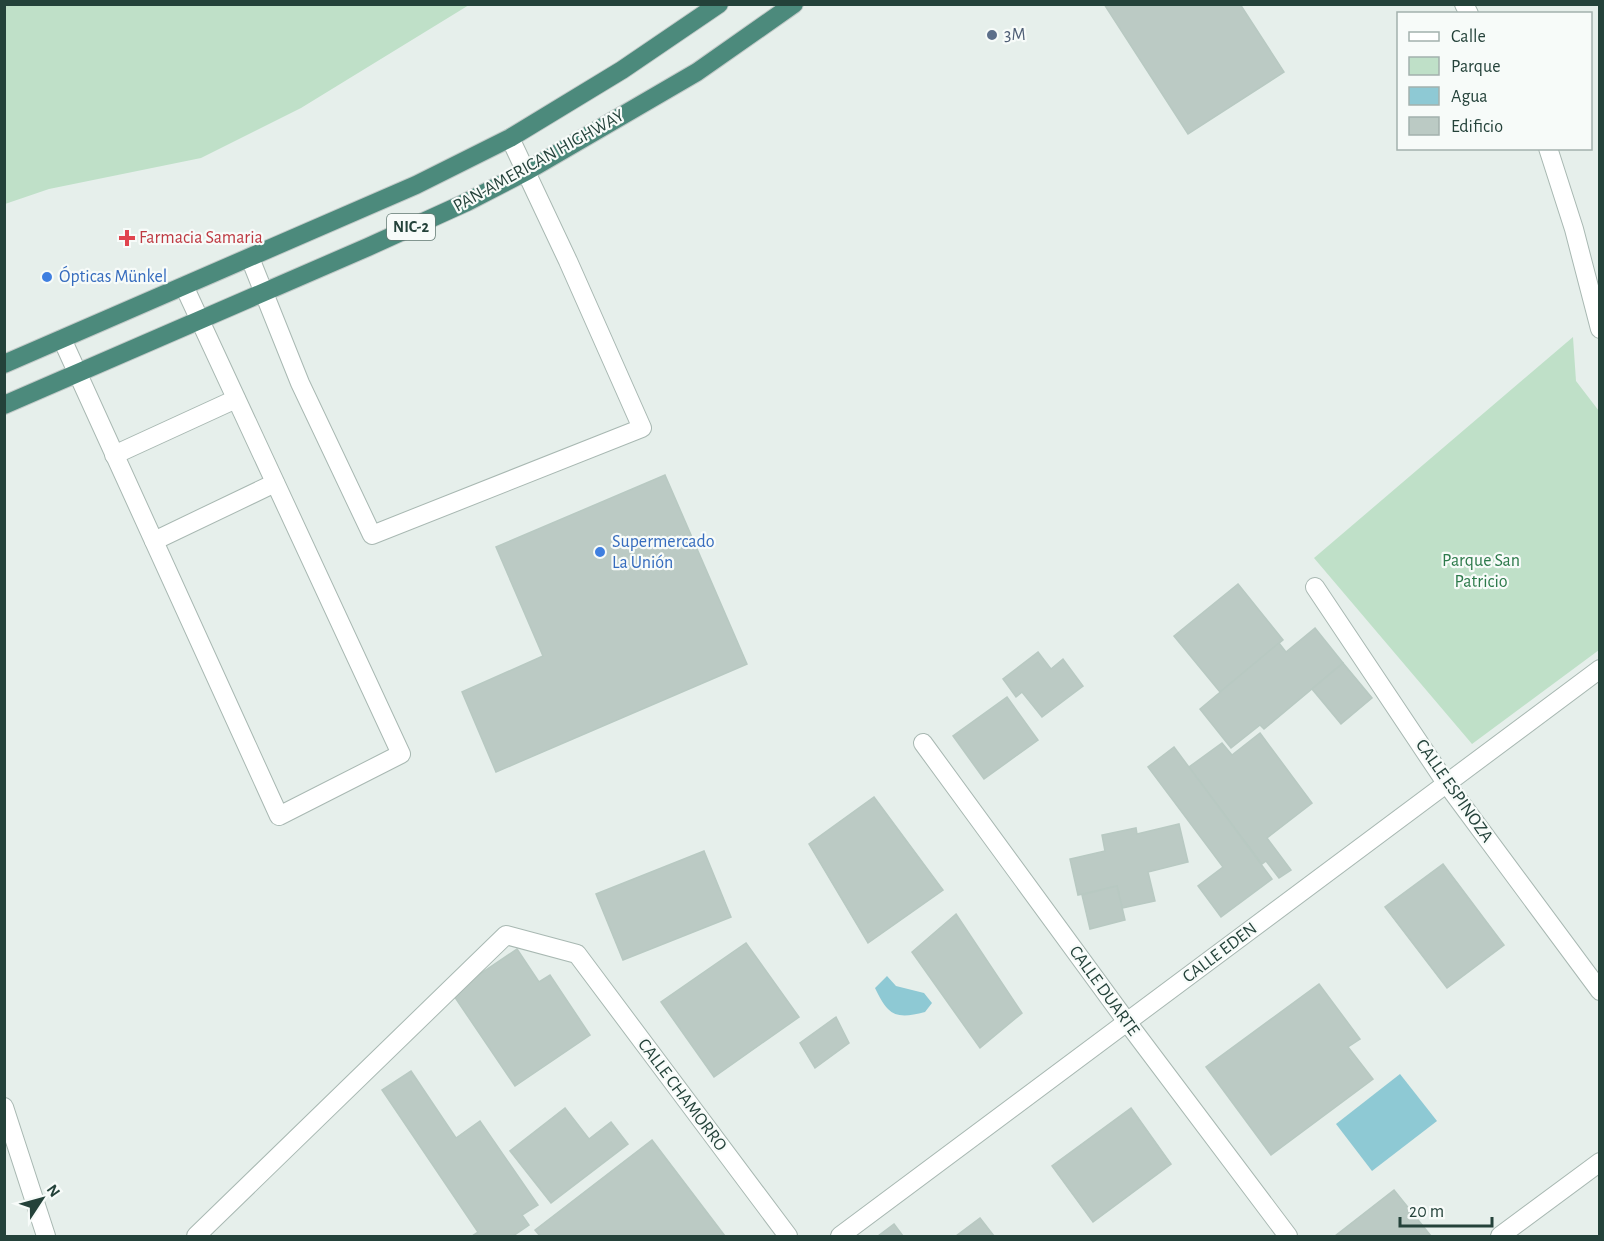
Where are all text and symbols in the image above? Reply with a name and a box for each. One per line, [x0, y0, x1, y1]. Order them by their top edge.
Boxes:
legend [1397, 12, 1592, 150]
place label: 3M [1004, 26, 1026, 44]
marker: 3M [985, 28, 999, 42]
text: Calle [1451, 28, 1486, 46]
text: Parque [1451, 58, 1500, 76]
text: Agua [1451, 88, 1488, 106]
street label: PAN-AMERICAN HIGHWAY [450, 106, 628, 216]
text: Edificio [1451, 118, 1503, 136]
road number: NIC-2 [387, 214, 435, 240]
place label: Farmacia Samaria [139, 229, 263, 247]
marker: Farmacia Samaria [120, 231, 134, 245]
place label: Ópticas Münkel [59, 265, 167, 286]
marker: Ópticas Münkel [40, 270, 54, 284]
place label: Supermercado La Unión [612, 533, 715, 572]
marker: Supermercado La Unión [593, 545, 607, 559]
park label: Parque San Patricio [1442, 552, 1520, 591]
street label: CALLE ESPINOZA [1412, 736, 1496, 846]
street label: CALLE EDEN [1180, 919, 1260, 987]
street label: CALLE DUARTE [1066, 943, 1143, 1040]
street label: CALLE CHAMORRO [634, 1036, 730, 1154]
north arrow [12, 1169, 72, 1229]
text: N [44, 1182, 63, 1200]
scale bar [1400, 1190, 1492, 1228]
text: 20 m [1409, 1203, 1444, 1221]

